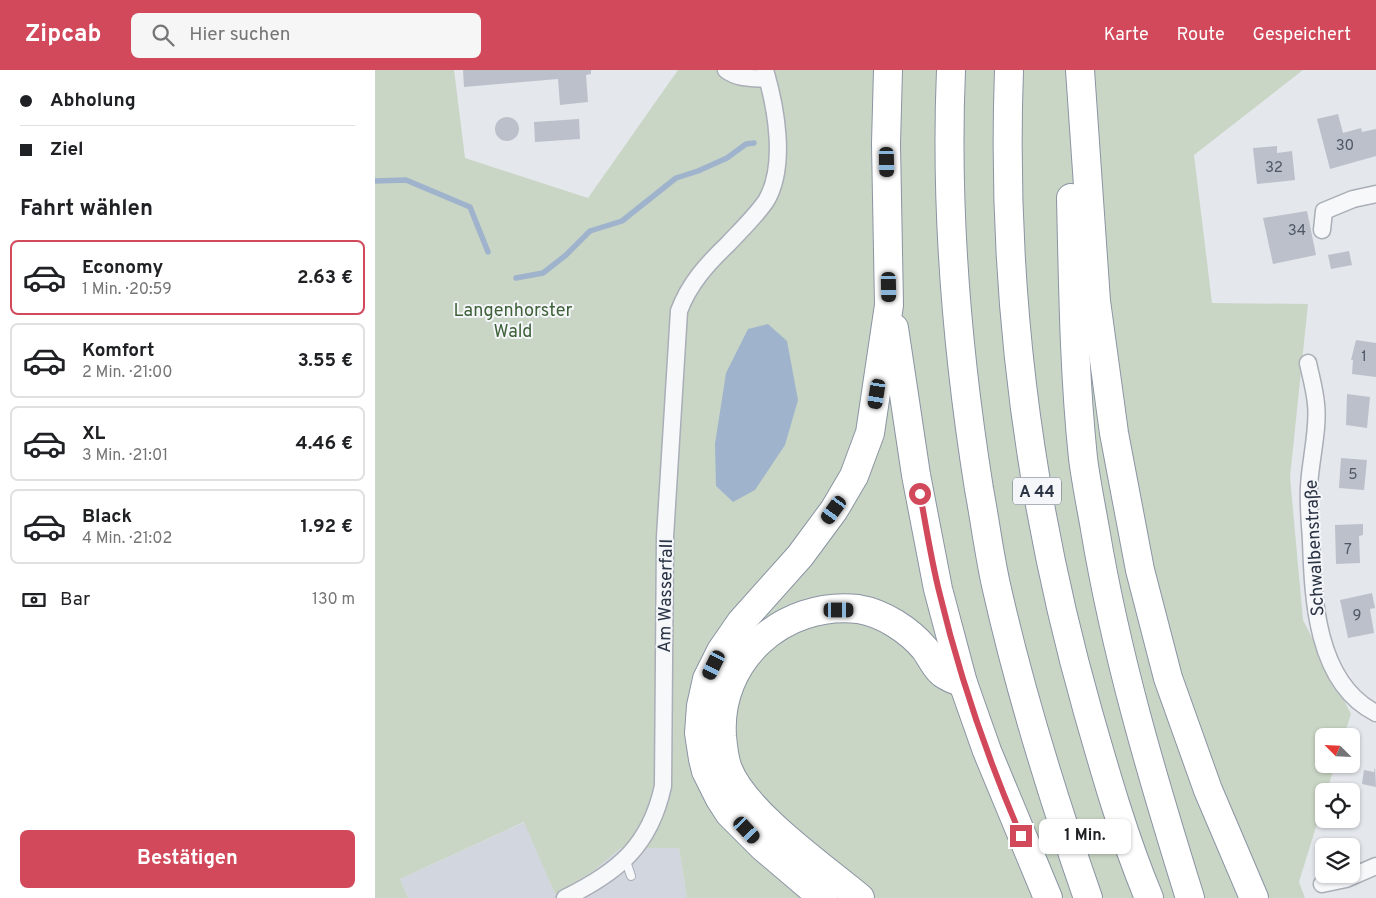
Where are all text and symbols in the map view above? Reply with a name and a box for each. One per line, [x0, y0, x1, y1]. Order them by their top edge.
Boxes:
search box [131, 13, 481, 58]
text: Zipcab [25, 20, 101, 50]
icon: search [149, 21, 177, 49]
text: Hier suchen [189, 23, 291, 47]
text: Karte [1104, 24, 1149, 47]
text: Route [1177, 24, 1225, 47]
text: Gespeichert [1253, 24, 1351, 47]
text: Abholung [50, 89, 136, 113]
house number: 30 [1336, 137, 1354, 156]
text: Ziel [50, 138, 84, 162]
car [879, 147, 894, 177]
house number: 32 [1265, 159, 1283, 178]
text: Fahrt wählen [20, 196, 153, 223]
house number: 34 [1288, 222, 1306, 241]
icon: car [22, 255, 67, 300]
text: Economy [82, 256, 163, 280]
text: 2.63 € [297, 266, 353, 290]
car [881, 272, 896, 302]
text: 1 Min. · 20:59 [82, 280, 172, 300]
park label: Langenhorster Wald [453, 300, 573, 344]
icon: car [22, 338, 67, 383]
text: Komfort [82, 339, 154, 363]
house number: 1 [1361, 348, 1367, 367]
text: 3.55 € [297, 349, 353, 373]
text: 2 Min. · 21:00 [82, 363, 173, 383]
car [867, 378, 886, 410]
icon: car [22, 421, 67, 466]
text: XL [82, 422, 105, 446]
text: 4.46 € [296, 432, 353, 456]
text: 3 Min. · 21:01 [82, 446, 168, 466]
house number: 5 [1348, 466, 1358, 485]
road number: A 44 [1013, 478, 1061, 504]
street label: Schwalbenstraße [1300, 479, 1331, 617]
route start [909, 483, 931, 505]
car [819, 493, 848, 527]
icon: car [22, 504, 67, 549]
text: Black [82, 505, 132, 529]
text: 1.92 € [301, 515, 353, 539]
text: 4 Min. · 21:02 [82, 529, 172, 549]
street label: Am Wasserfall [654, 539, 679, 653]
house number: 7 [1344, 541, 1352, 560]
icon: cash [20, 586, 48, 614]
text: Bar [60, 588, 90, 612]
text: 130 m [312, 590, 355, 610]
car [824, 603, 854, 618]
house number: 9 [1353, 607, 1361, 626]
car [700, 648, 727, 682]
north arrow [1315, 728, 1360, 772]
map controls [1315, 728, 1360, 883]
button: locate [1315, 783, 1360, 828]
car [731, 814, 762, 846]
callout: 1 Min. [1039, 818, 1131, 854]
route end [1010, 825, 1032, 847]
text: 1 Min. [1064, 826, 1106, 846]
button: Bestätigen [20, 830, 355, 888]
button: layers [1315, 838, 1360, 883]

